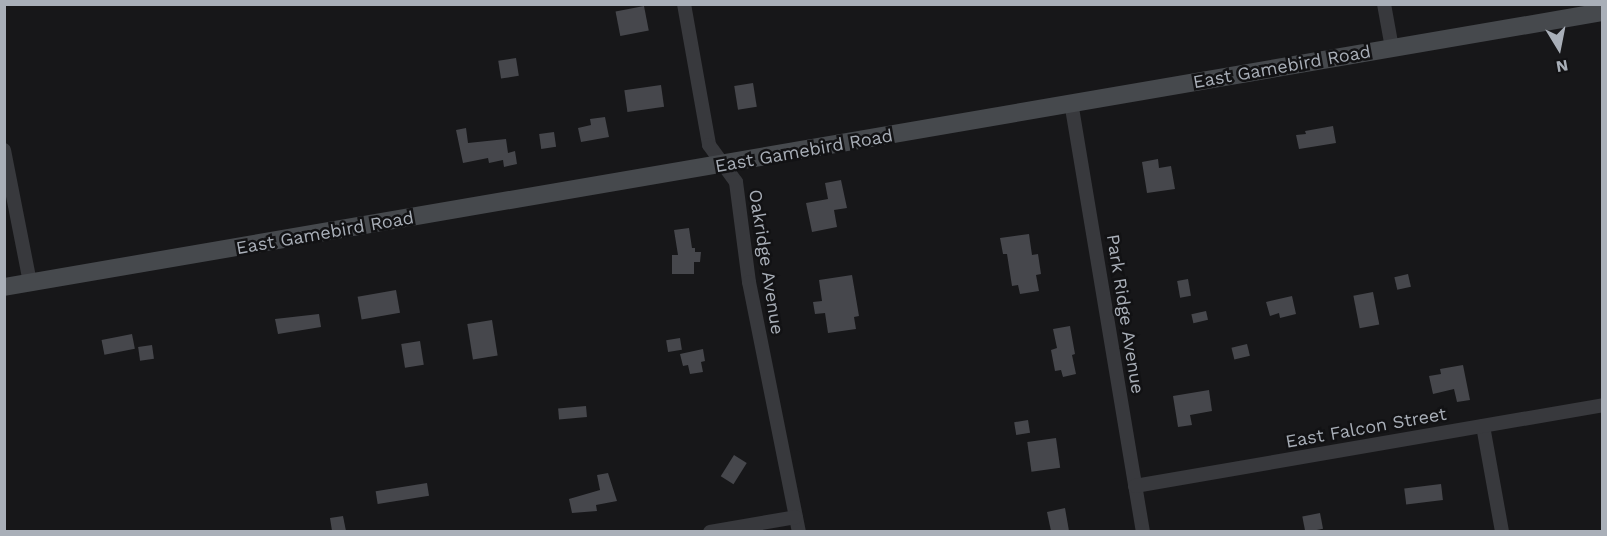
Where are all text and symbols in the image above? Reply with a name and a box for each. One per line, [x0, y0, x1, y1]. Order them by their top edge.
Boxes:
north arrow [1529, 18, 1589, 78]
street label: East Gamebird Road [1191, 41, 1373, 93]
text: N [1555, 56, 1570, 77]
street label: East Gamebird Road [713, 125, 895, 177]
street label: Oakridge Avenue [744, 188, 788, 336]
street label: East Gamebird Road [234, 207, 416, 259]
street label: Park Ridge Avenue [1102, 232, 1148, 396]
street label: East Falcon Street [1284, 403, 1448, 453]

